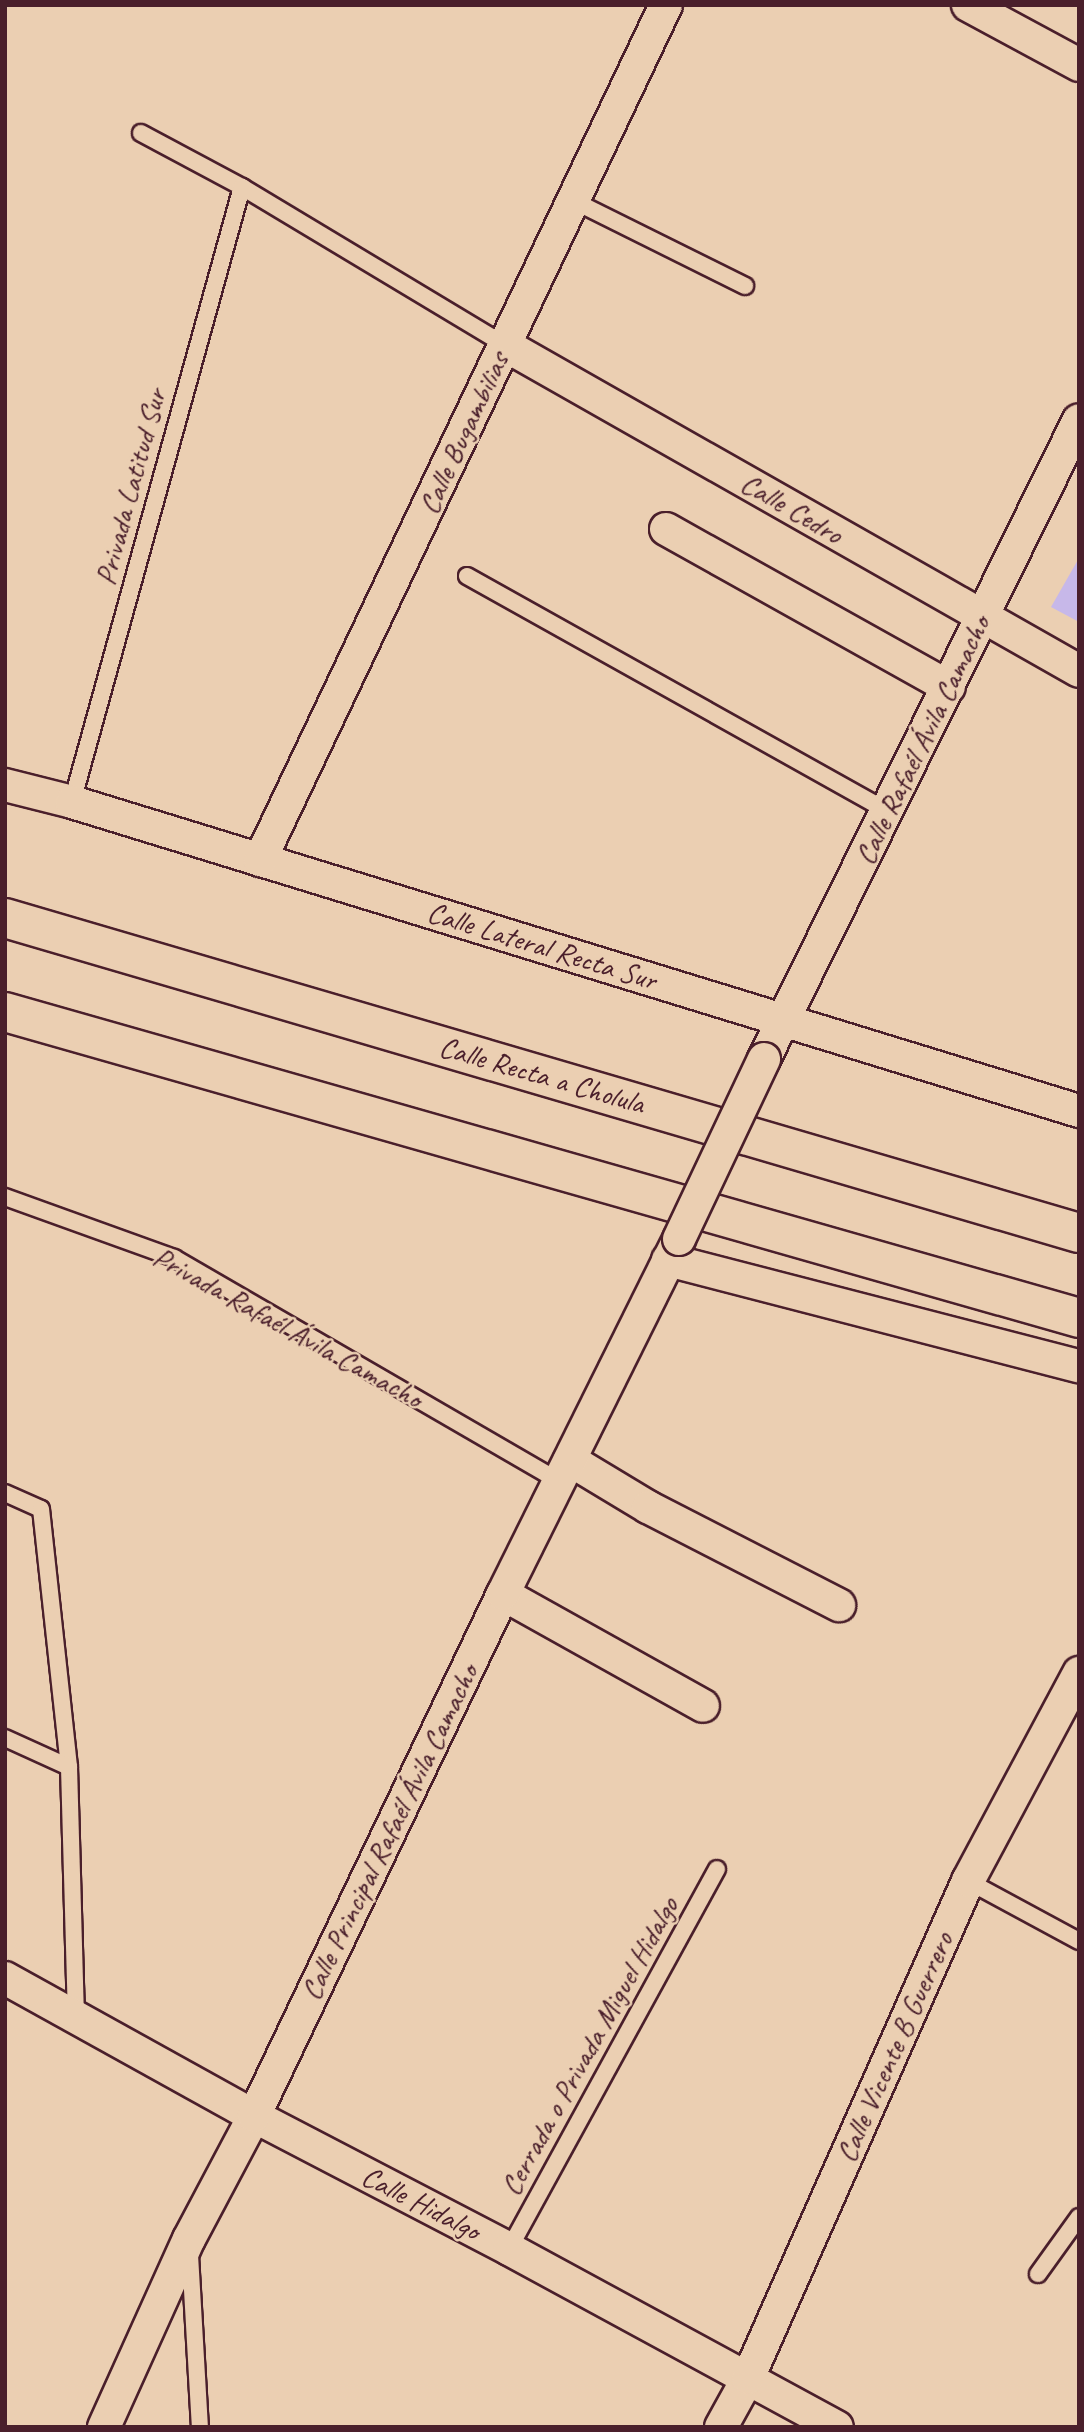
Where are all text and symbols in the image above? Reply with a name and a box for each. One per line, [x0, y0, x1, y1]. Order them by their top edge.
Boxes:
street label: Calle Bugambilias [410, 347, 516, 519]
street label: Privada Latitud Sur [87, 385, 173, 589]
street label: Calle Cedro [735, 465, 849, 551]
street label: Calle Rafaél Ávila Camacho [846, 610, 998, 870]
street label: Calle Lateral Recta Sur [424, 894, 660, 998]
street label: Calle Recta a Cholula [435, 1028, 649, 1122]
street label: Privada Rafaél Ávila Camacho [147, 1238, 429, 1416]
street label: Calle Principal Rafaél Ávila Camacho [292, 1658, 486, 2006]
street label: Cerrada o Privada Miguel Hidalgo [492, 1891, 686, 2201]
street label: Calle Vicente B Guerrero [827, 1927, 961, 2167]
street label: Calle Hidalgo [356, 2158, 486, 2248]

